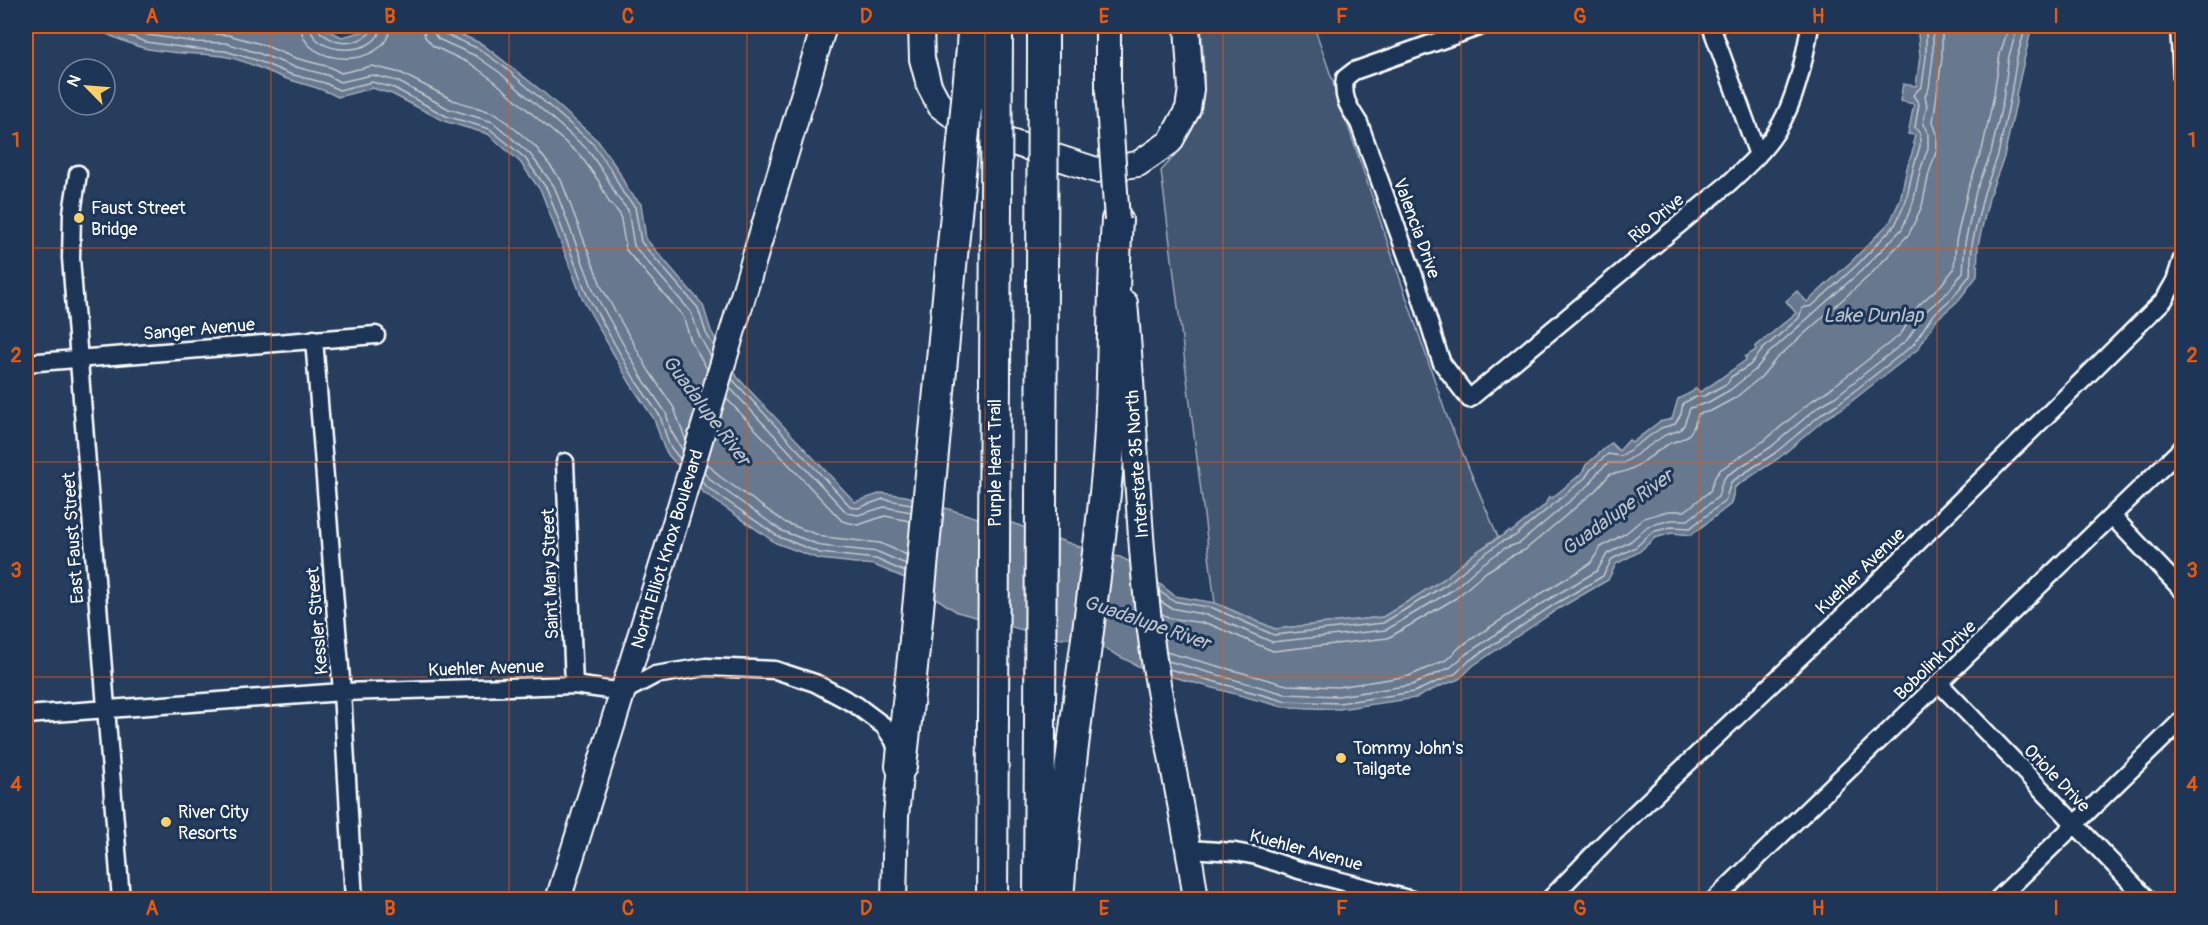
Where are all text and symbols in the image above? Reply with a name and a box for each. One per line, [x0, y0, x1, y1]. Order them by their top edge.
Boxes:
text: A [146, 4, 159, 29]
text: B [384, 4, 396, 29]
text: C [622, 4, 634, 29]
text: D [860, 4, 873, 29]
text: E [1099, 4, 1110, 29]
text: F [1336, 4, 1348, 29]
text: G [1573, 4, 1587, 29]
text: H [1812, 4, 1825, 29]
text: I [2053, 4, 2059, 29]
north arrow [57, 57, 117, 117]
text: N [63, 72, 86, 90]
text: 1 [12, 128, 20, 153]
text: 1 [2188, 128, 2196, 153]
street label: Valencia Drive [1388, 175, 1445, 282]
street label: Rio Drive [1624, 188, 1689, 248]
place label: Faust Street Bridge [91, 197, 187, 241]
marker: Faust Street Bridge [72, 211, 86, 225]
water label: Lake Dunlap [1823, 303, 1925, 328]
street label: Sanger Avenue [142, 313, 256, 346]
text: 2 [10, 343, 22, 368]
text: 2 [2186, 343, 2198, 368]
water label: Guadalupe River [657, 350, 758, 473]
street label: Interstate 35 North [1121, 389, 1154, 539]
street label: Purple Heart Trail [984, 399, 1007, 527]
street label: North Elliot Knox Boulevard [626, 447, 709, 652]
water label: Guadalupe River [1557, 462, 1680, 561]
street label: East Faust Street [57, 471, 90, 604]
street label: Saint Mary Street [537, 507, 564, 640]
street label: Kuehler Avenue [1811, 523, 1910, 620]
text: 3 [10, 558, 22, 583]
text: 3 [2186, 558, 2198, 583]
street label: Kessler Street [301, 565, 334, 676]
water label: Guadalupe River [1080, 589, 1216, 657]
street label: Bobolink Drive [1889, 615, 1981, 705]
street label: Kuehler Avenue [428, 655, 545, 682]
place label: Tommy John's Tailgate [1353, 737, 1463, 781]
street label: Oriole Drive [2018, 739, 2095, 817]
marker: Tommy John's Tailgate [1334, 751, 1348, 765]
text: 4 [10, 772, 22, 797]
text: 4 [2186, 772, 2198, 797]
place label: River City Resorts [178, 801, 249, 845]
marker: River City Resorts [159, 815, 173, 829]
street label: Kuehler Avenue [1247, 824, 1365, 877]
text: A [146, 896, 159, 921]
text: B [384, 896, 396, 921]
text: C [622, 896, 634, 921]
text: D [860, 896, 873, 921]
text: E [1099, 896, 1110, 921]
text: F [1336, 896, 1348, 921]
text: G [1573, 896, 1587, 921]
text: H [1812, 896, 1825, 921]
text: I [2053, 896, 2059, 921]

